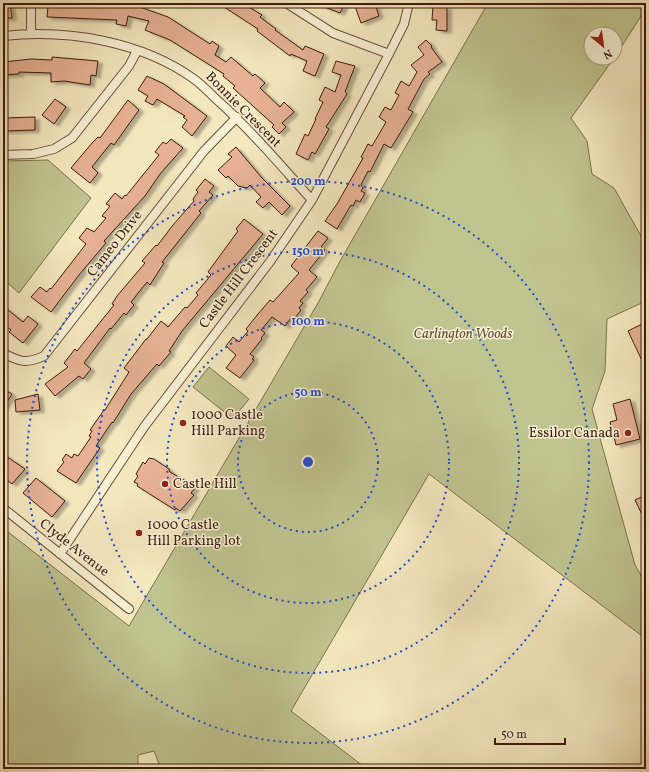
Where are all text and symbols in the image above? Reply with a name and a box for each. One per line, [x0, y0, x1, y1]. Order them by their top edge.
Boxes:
north arrow [583, 26, 623, 66]
text: N [600, 45, 614, 62]
street label: Bonnie Crescent [201, 68, 285, 152]
text: 200 m [290, 174, 326, 190]
street label: Cameo Drive [83, 207, 147, 281]
street label: Castle Hill Crescent [195, 225, 283, 333]
text: 150 m [292, 244, 324, 260]
text: 100 m [291, 314, 325, 330]
park label: Carlington Woods [413, 325, 513, 344]
text: 50 m [294, 385, 322, 401]
place label: 1000 Castle Hill Parking [191, 406, 265, 441]
marker: 1000 Castle Hill Parking [178, 418, 188, 428]
place label: Essilor Canada [529, 424, 620, 443]
marker: Essilor Canada [623, 428, 633, 438]
centre of rings [301, 455, 315, 469]
place label: Castle Hill [173, 475, 237, 494]
marker: Castle Hill [160, 479, 170, 489]
street label: Clyde Avenue [35, 515, 113, 582]
place label: 1000 Castle Hill Parking lot [147, 516, 241, 551]
marker: 1000 Castle Hill Parking lot [134, 528, 144, 538]
scale bar [495, 720, 565, 746]
text: 50 m [501, 727, 527, 743]

